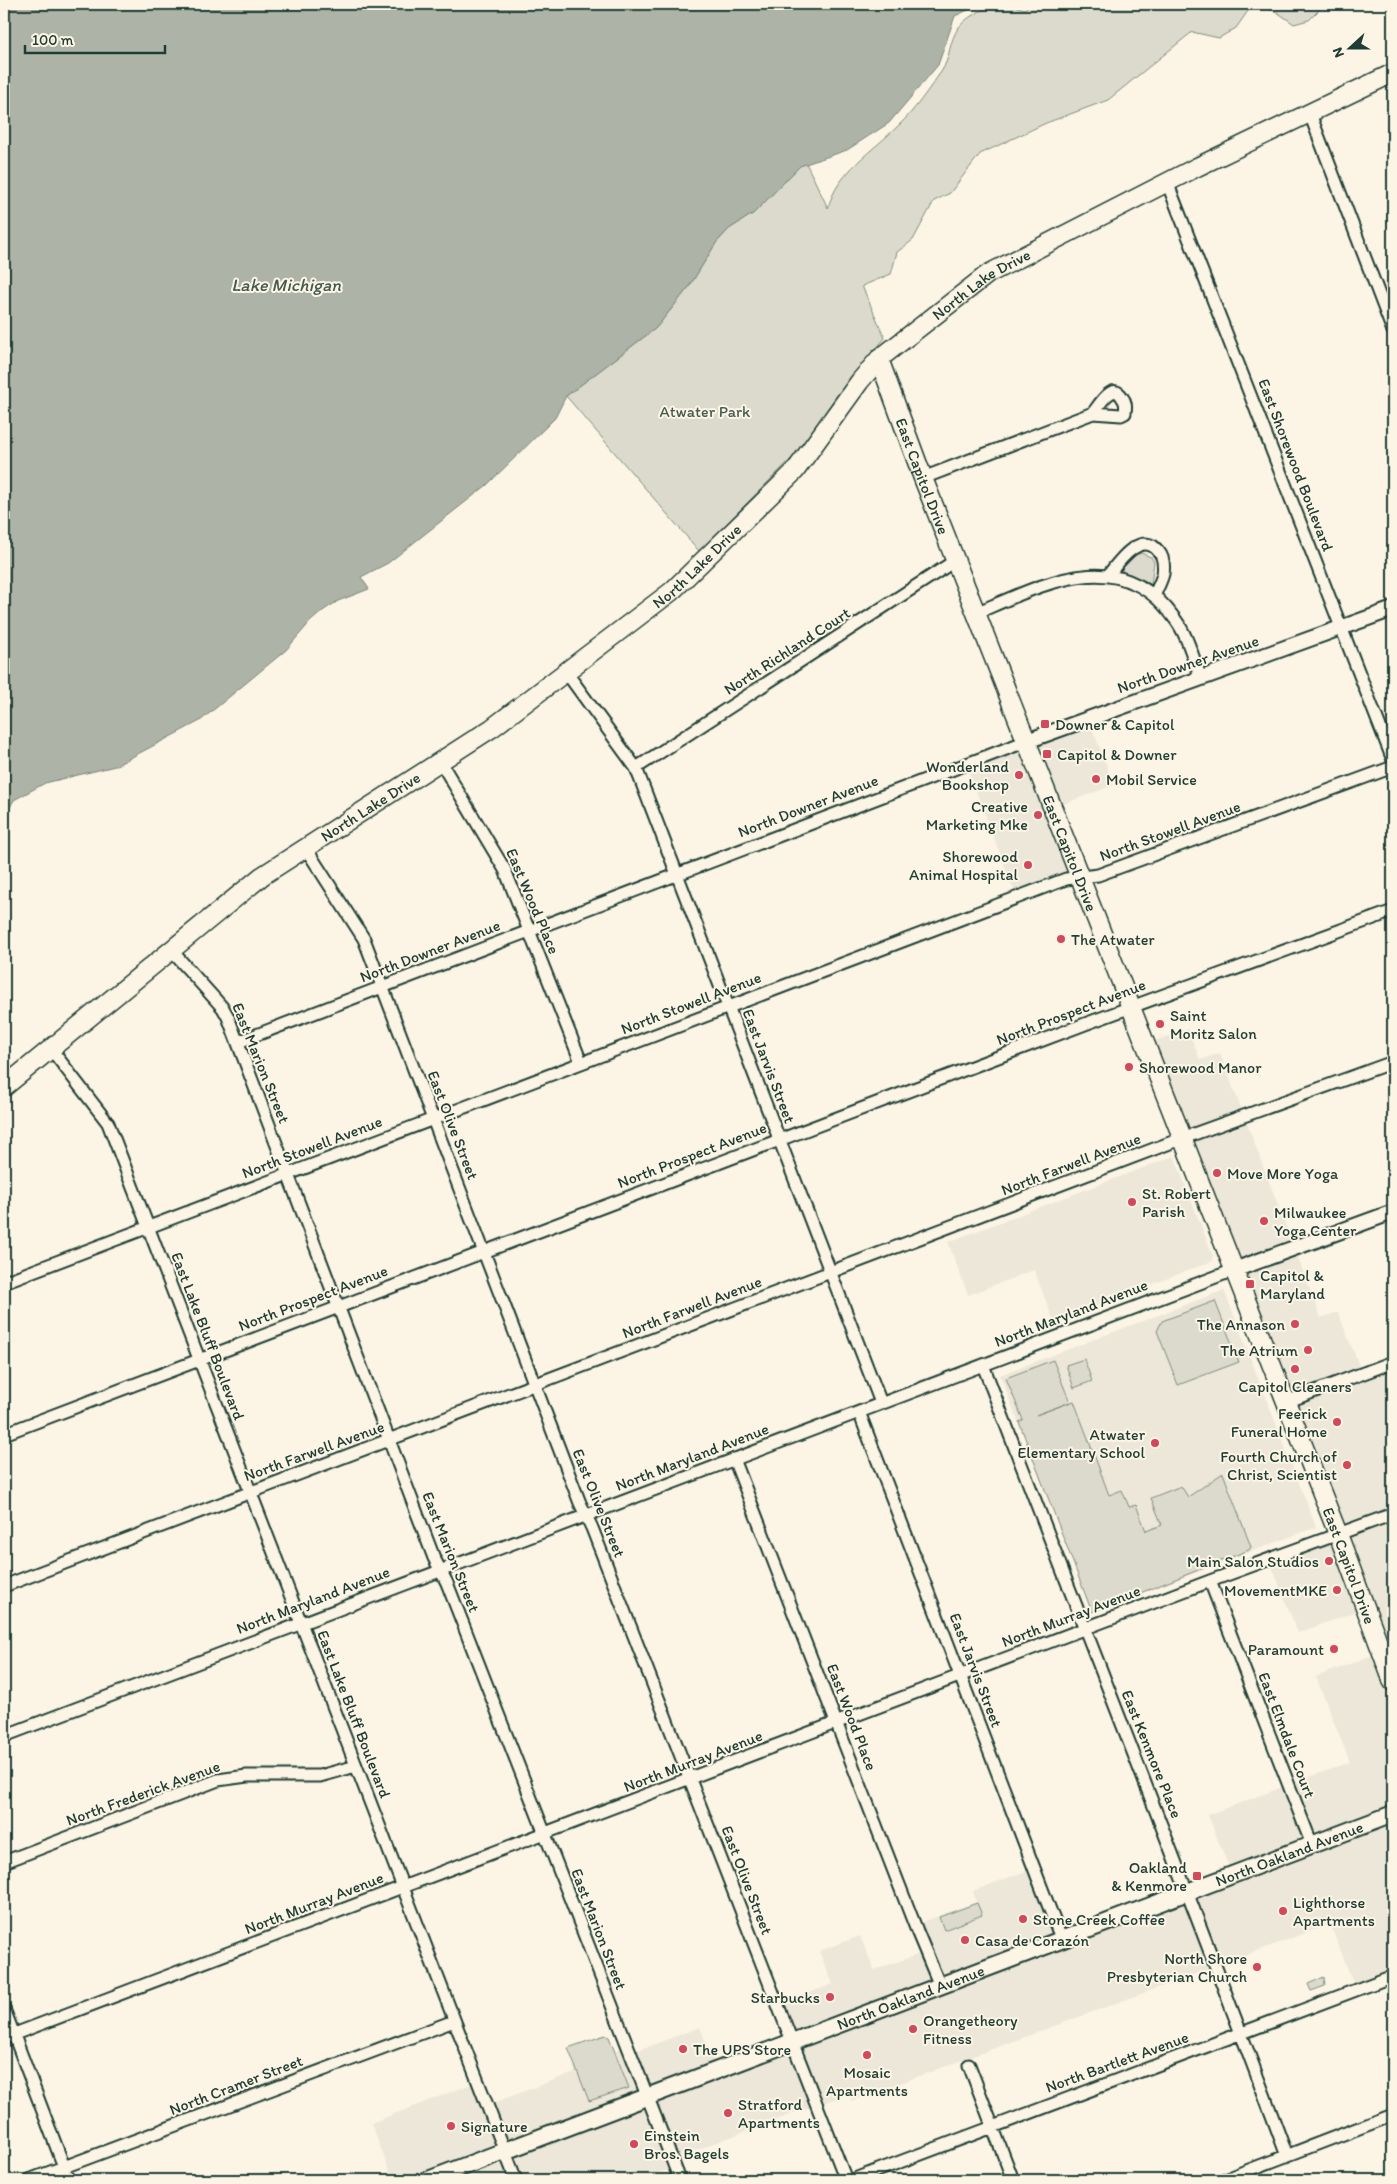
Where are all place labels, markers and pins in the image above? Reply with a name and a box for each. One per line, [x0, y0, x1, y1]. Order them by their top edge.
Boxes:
place label: Downer & Capitol [1055, 715, 1175, 734]
marker: Downer & Capitol [1039, 718, 1051, 730]
place label: Capitol & Downer [1057, 745, 1177, 764]
marker: Capitol & Downer [1041, 748, 1053, 760]
place label: Wonderland Bookshop [926, 757, 1009, 794]
marker: Wonderland Bookshop [1013, 769, 1025, 781]
place label: Mobil Service [1106, 770, 1197, 789]
marker: Mobil Service [1090, 773, 1102, 785]
place label: Creative Marketing Mke [926, 797, 1028, 834]
marker: Creative Marketing Mke [1032, 809, 1044, 821]
place label: Shorewood Animal Hospital [909, 847, 1018, 884]
marker: Shorewood Animal Hospital [1022, 859, 1034, 871]
place label: The Atwater [1071, 930, 1155, 949]
marker: The Atwater [1055, 933, 1067, 945]
place label: Saint Moritz Salon [1170, 1006, 1257, 1043]
marker: Saint Moritz Salon [1154, 1018, 1166, 1030]
place label: Shorewood Manor [1139, 1058, 1262, 1077]
marker: Shorewood Manor [1123, 1061, 1135, 1073]
place label: Move More Yoga [1227, 1164, 1339, 1183]
marker: Move More Yoga [1211, 1167, 1223, 1179]
place label: St. Robert Parish [1142, 1184, 1211, 1221]
marker: St. Robert Parish [1126, 1196, 1138, 1208]
place label: Milwaukee Yoga Center [1274, 1203, 1357, 1240]
marker: Milwaukee Yoga Center [1258, 1215, 1270, 1227]
place label: Capitol & Maryland [1260, 1266, 1325, 1303]
marker: Capitol & Maryland [1244, 1278, 1256, 1290]
place label: The Annason [1197, 1315, 1285, 1334]
marker: The Annason [1289, 1318, 1301, 1330]
place label: The Atrium [1220, 1341, 1299, 1360]
marker: The Atrium [1302, 1344, 1314, 1356]
marker: Capitol Cleaners [1289, 1363, 1301, 1375]
place label: Capitol Cleaners [1238, 1377, 1352, 1396]
place label: Feerick Funeral Home [1231, 1404, 1328, 1441]
marker: Feerick Funeral Home [1331, 1416, 1343, 1428]
place label: Atwater Elementary School [1017, 1425, 1146, 1462]
marker: Atwater Elementary School [1149, 1437, 1161, 1449]
place label: Fourth Church of Christ, Scientist [1220, 1447, 1337, 1484]
marker: Fourth Church of Christ, Scientist [1341, 1459, 1353, 1471]
place label: Main Salon Studios [1187, 1552, 1319, 1571]
marker: Main Salon Studios [1323, 1555, 1335, 1567]
place label: MovementMKE [1224, 1581, 1327, 1600]
marker: MovementMKE [1331, 1584, 1343, 1596]
place label: Paramount [1248, 1640, 1324, 1659]
marker: Paramount [1328, 1643, 1340, 1655]
place label: Oakland & Kenmore [1111, 1858, 1187, 1895]
marker: Oakland & Kenmore [1191, 1870, 1203, 1882]
place label: Lighthorse Apartments [1293, 1893, 1375, 1930]
marker: Lighthorse Apartments [1277, 1905, 1289, 1917]
place label: Stone Creek Coffee [1033, 1910, 1165, 1929]
marker: Stone Creek Coffee [1017, 1913, 1029, 1925]
place label: Casa de Corazón [975, 1931, 1089, 1950]
marker: Casa de Corazón [959, 1934, 971, 1946]
place label: North Shore Presbyterian Church [1107, 1949, 1247, 1986]
marker: North Shore Presbyterian Church [1251, 1961, 1263, 1973]
place label: Starbucks [751, 1988, 820, 2007]
marker: Starbucks [824, 1991, 836, 2003]
place label: Orangetheory Fitness [923, 2011, 1018, 2048]
marker: Orangetheory Fitness [907, 2023, 919, 2035]
place label: The UPS Store [693, 2040, 791, 2059]
marker: The UPS Store [677, 2043, 689, 2055]
marker: Mosaic Apartments [861, 2049, 873, 2061]
place label: Mosaic Apartments [826, 2063, 908, 2100]
place label: Stratford Apartments [738, 2095, 820, 2132]
marker: Stratford Apartments [722, 2107, 734, 2119]
place label: Signature [461, 2117, 528, 2136]
marker: Signature [445, 2120, 457, 2132]
place label: Einstein Bros. Bagels [644, 2126, 729, 2163]
marker: Einstein Bros. Bagels [628, 2138, 640, 2150]

